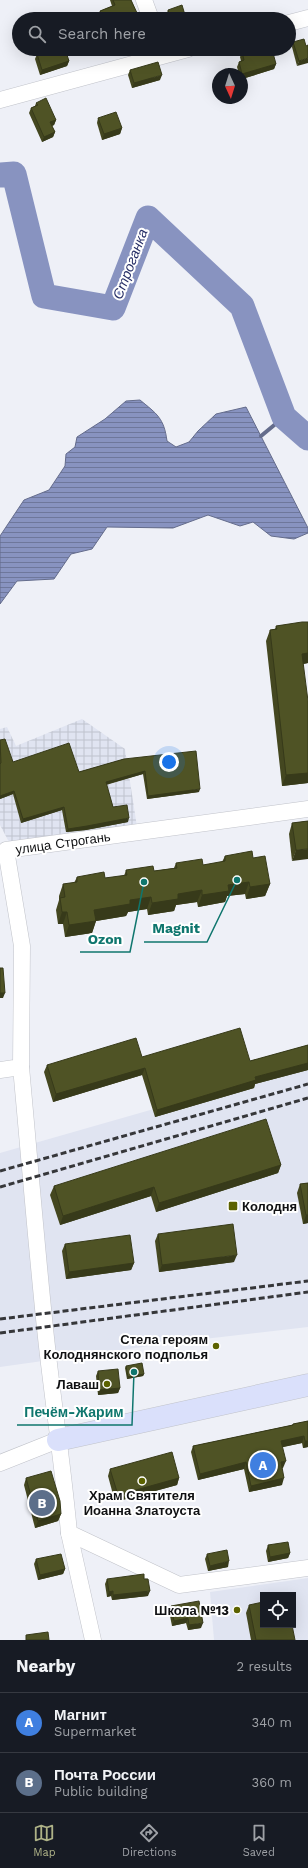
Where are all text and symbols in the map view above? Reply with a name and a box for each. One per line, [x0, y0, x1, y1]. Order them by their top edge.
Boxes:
search box [12, 12, 296, 56]
icon: search [26, 23, 48, 45]
text: Search here [58, 25, 146, 43]
north arrow [212, 68, 248, 104]
water label: Строганка [109, 226, 151, 301]
your location [159, 752, 179, 772]
street label: улица Строгань [15, 829, 112, 857]
callout: Magnit [144, 916, 207, 942]
text: Magnit [152, 920, 200, 936]
callout: Ozon [80, 926, 130, 952]
text: Ozon [88, 931, 122, 947]
place label: Колодня [242, 1199, 297, 1214]
marker: Колодня [227, 1200, 239, 1212]
place label: Стела героям Колоднянского подполья [43, 1332, 208, 1362]
marker: Стела героям Колоднянского подполья [211, 1341, 221, 1351]
place label: Лаваш [56, 1377, 99, 1392]
marker: Лаваш [102, 1379, 112, 1389]
callout: Печём-Жарим [17, 1399, 132, 1425]
text: Печём-Жарим [24, 1404, 124, 1420]
pin: A [250, 1450, 276, 1480]
marker: Храм Святителя Иоанна Златоуста [137, 1476, 147, 1486]
pin: B [29, 1488, 55, 1518]
place label: Храм Святителя Иоанна Златоуста [84, 1488, 201, 1518]
map controls [260, 1592, 296, 1628]
button: locate [260, 1592, 296, 1628]
place label: Школа №13 [154, 1603, 229, 1618]
marker: Школа №13 [232, 1605, 242, 1615]
text: Nearby [16, 1656, 75, 1676]
text: 2 results [237, 1659, 292, 1674]
text: Магнит [54, 1706, 107, 1724]
text: A [25, 1715, 33, 1730]
text: 340 m [252, 1715, 292, 1730]
text: Supermarket [54, 1724, 136, 1739]
text: Почта России [54, 1766, 156, 1784]
text: B [25, 1775, 33, 1790]
text: 360 m [252, 1775, 292, 1790]
text: Public building [54, 1784, 147, 1799]
tab: Map [33, 1822, 56, 1859]
tab: Directions [122, 1822, 176, 1859]
tab: Saved [243, 1822, 275, 1859]

